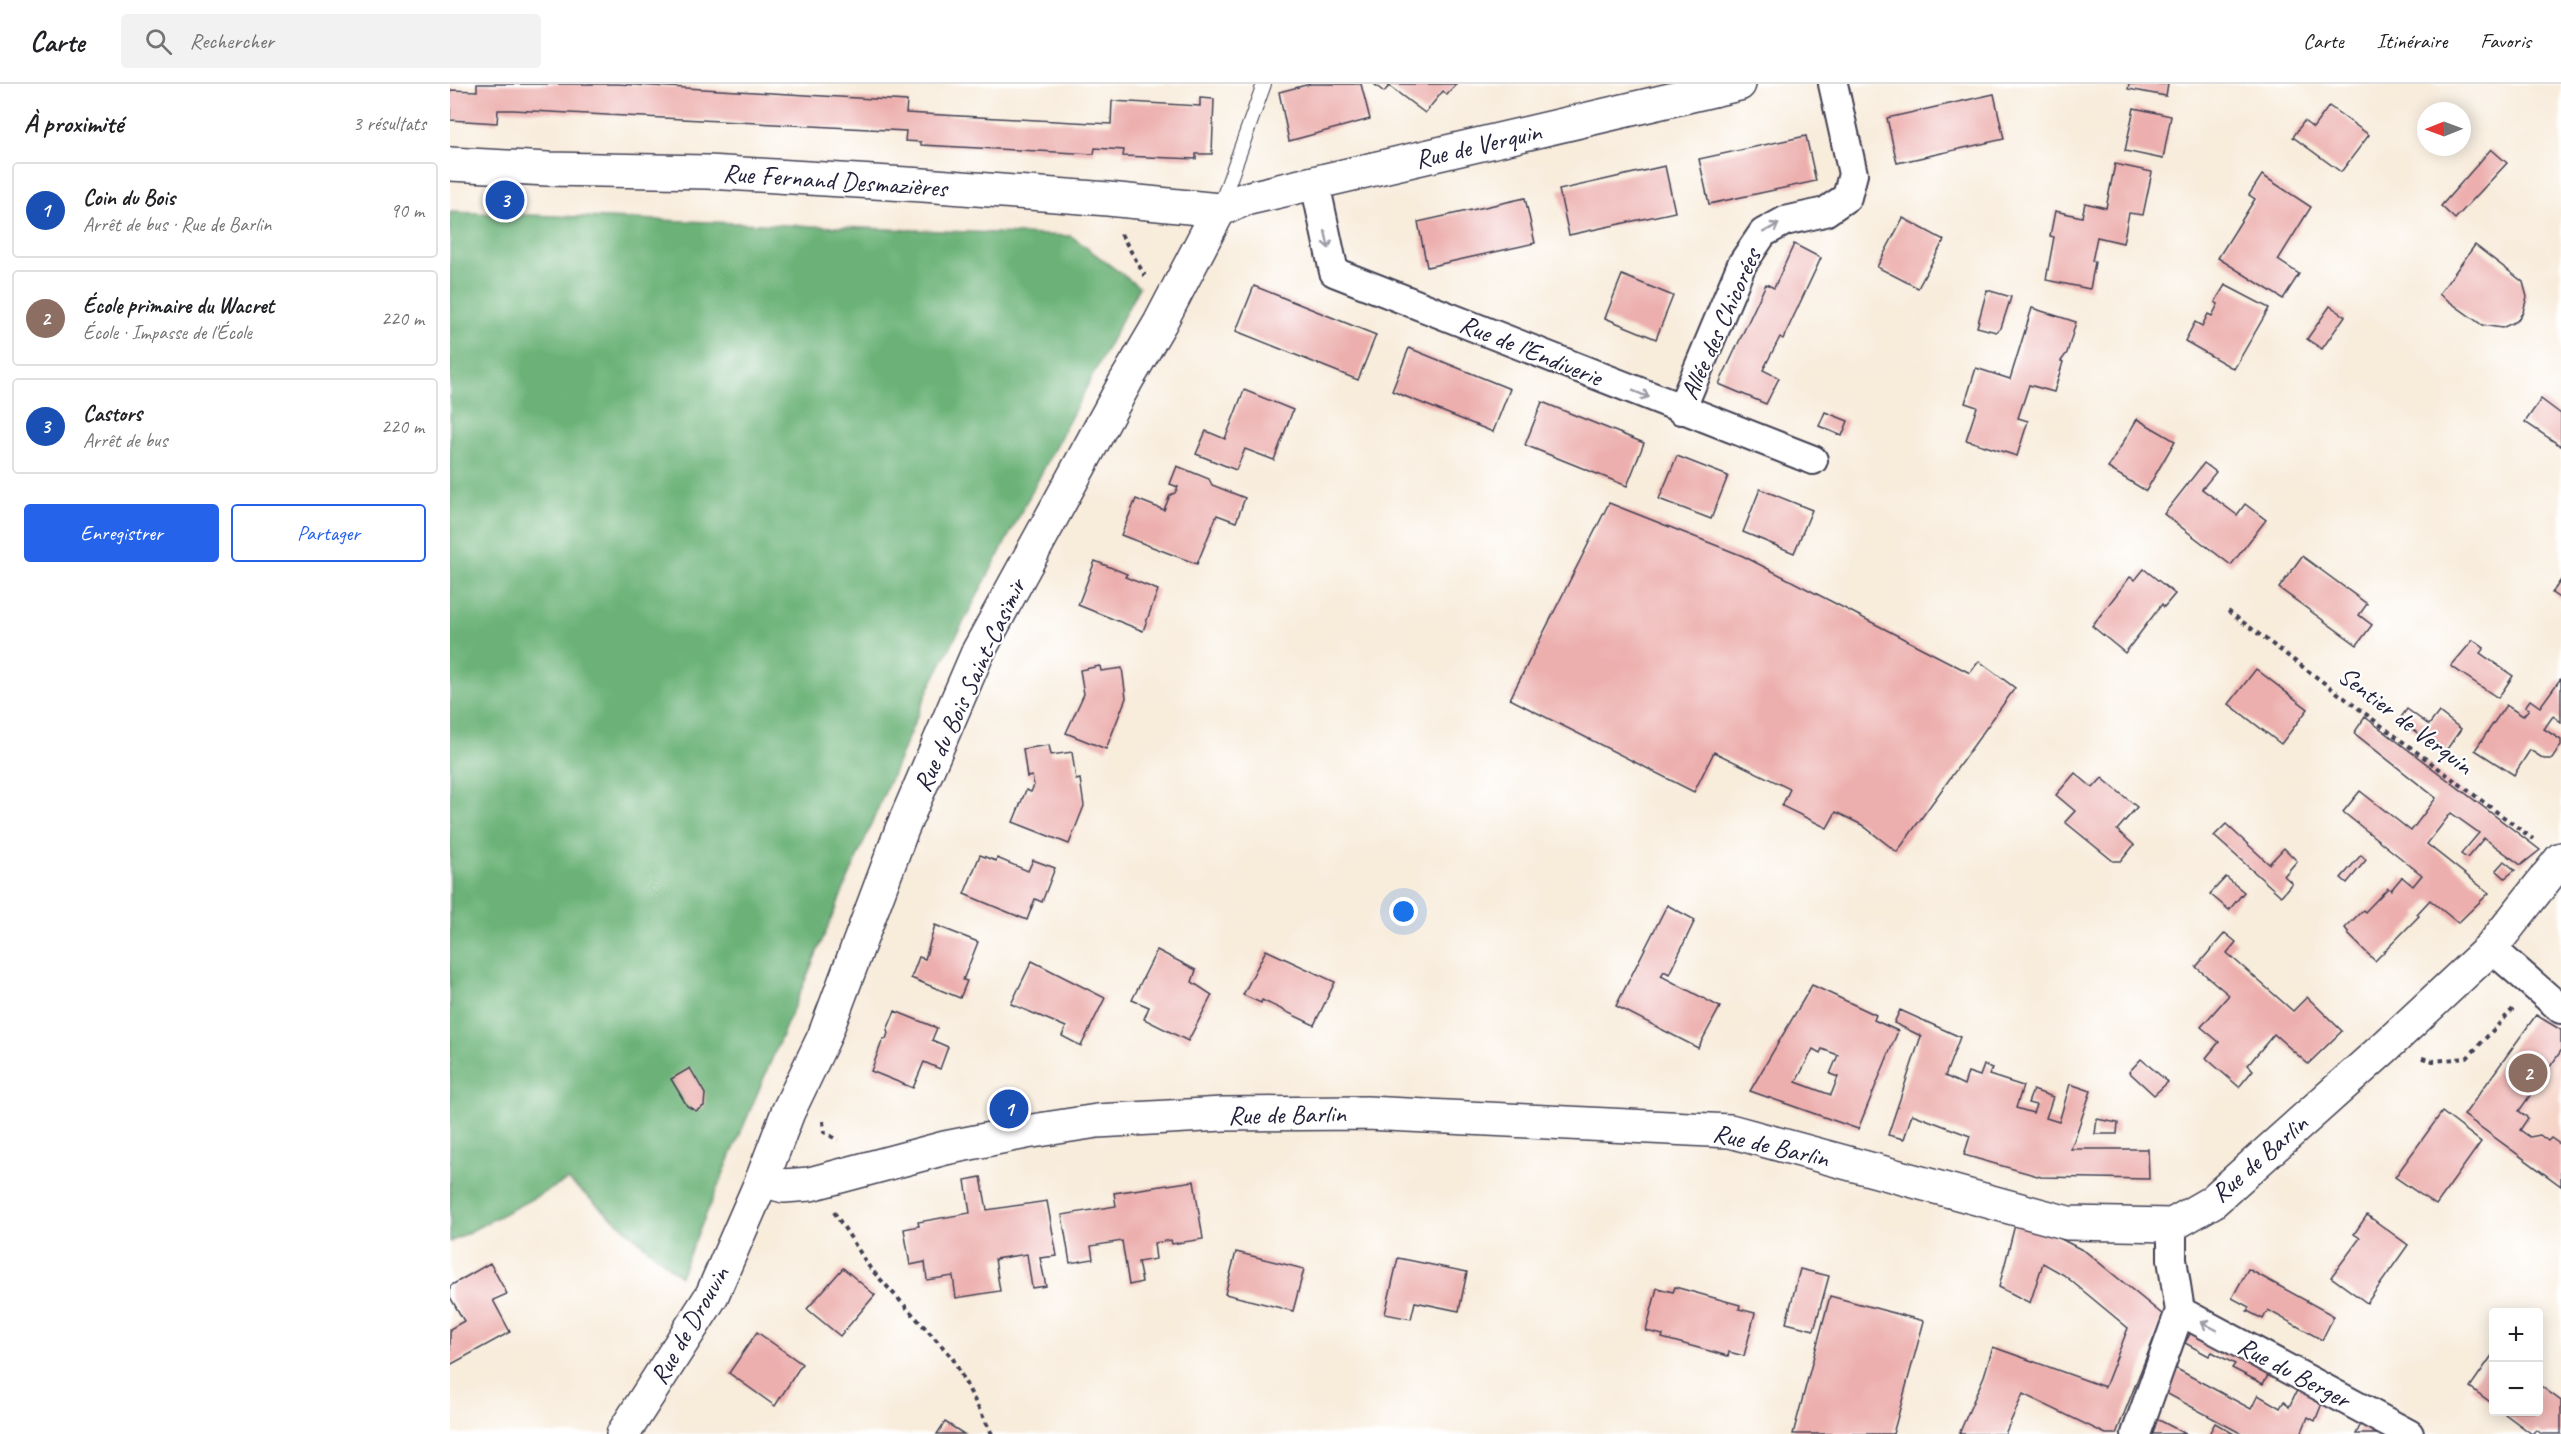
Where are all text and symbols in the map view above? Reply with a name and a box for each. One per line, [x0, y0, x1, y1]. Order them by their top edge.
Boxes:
search box [121, 14, 541, 68]
text: Carte [30, 24, 85, 59]
icon: search [142, 25, 175, 58]
text: Rechercher [190, 27, 274, 55]
text: Carte [2303, 28, 2344, 54]
text: Itinéraire [2377, 28, 2447, 54]
text: Favoris [2480, 28, 2531, 54]
north arrow [2417, 102, 2471, 156]
text: À proximité [24, 107, 123, 140]
text: 3 résultats [353, 111, 426, 136]
street label: Rue de Verquin [1412, 115, 1546, 176]
street label: Rue Fernand Desmazières [722, 156, 950, 205]
pin: 3 [486, 178, 524, 222]
text: Coin du Bois [83, 184, 175, 212]
text: 1 [41, 198, 50, 223]
text: 90 m [390, 198, 424, 223]
text: Arrêt de bus · Rue de Barlin [83, 212, 271, 237]
one-way arrow [1762, 222, 1780, 233]
one-way arrow [1322, 230, 1334, 249]
street label: Allée des Chicorées [1673, 242, 1769, 405]
text: École primaire du Wacret [83, 292, 274, 320]
text: 2 [41, 306, 50, 331]
text: 220 m [381, 306, 424, 331]
street label: Rue de l’Endiverie [1455, 307, 1609, 395]
text: École · Impasse de l'École [83, 320, 252, 345]
one-way arrow [1632, 389, 1650, 400]
text: Castors [83, 400, 142, 428]
text: 3 [41, 414, 50, 439]
text: 220 m [381, 414, 424, 439]
text: Arrêt de bus [83, 428, 167, 453]
button: Enregistrer [24, 504, 219, 562]
button: Partager [231, 504, 426, 562]
street label: Rue du Bois Saint-Casimir [906, 571, 1034, 797]
street label: Sentier de Verquin [2332, 659, 2481, 783]
your location [1389, 897, 1418, 926]
pin: 2 [2508, 1050, 2548, 1096]
pin: 1 [990, 1086, 1028, 1132]
street label: Rue de Barlin [1228, 1097, 1347, 1132]
street label: Rue de Barlin [2204, 1106, 2316, 1209]
street label: Rue de Barlin [1710, 1116, 1833, 1175]
street label: Rue de Drouvin [642, 1259, 737, 1390]
map controls [2489, 1308, 2543, 1416]
button: + [2489, 1308, 2543, 1362]
one-way arrow [2201, 1320, 2219, 1332]
street label: Rue du Berger [2232, 1329, 2358, 1417]
button: − [2489, 1362, 2543, 1416]

